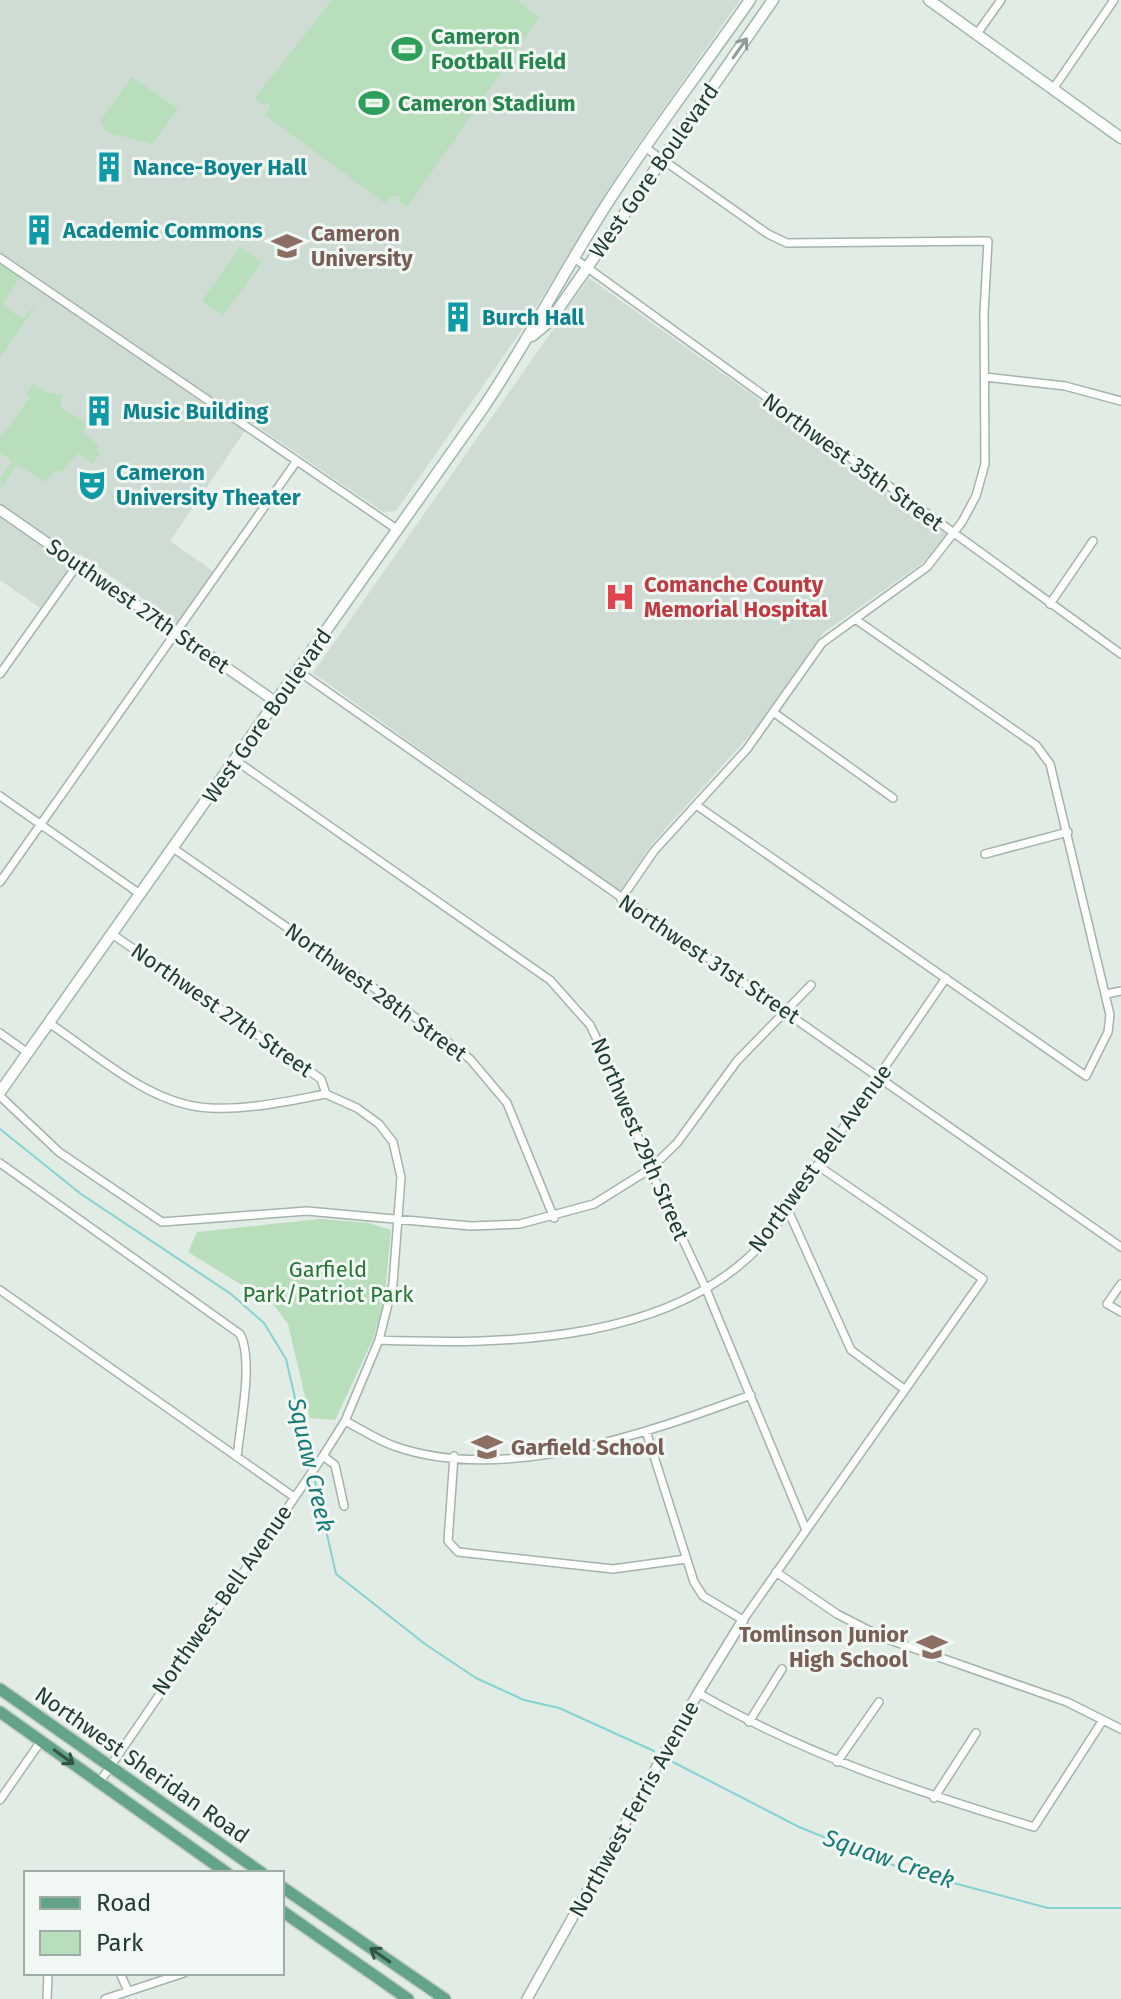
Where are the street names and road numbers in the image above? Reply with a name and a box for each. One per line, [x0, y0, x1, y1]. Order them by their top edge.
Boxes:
street label: West Gore Boulevard [584, 78, 724, 264]
street label: Northwest 35th Street [757, 387, 949, 537]
street label: Southwest 27th Street [41, 533, 235, 679]
street label: West Gore Boulevard [197, 623, 337, 809]
street label: Northwest 31st Street [613, 888, 805, 1030]
street label: Northwest 28th Street [280, 917, 472, 1067]
street label: Northwest 27th Street [126, 937, 318, 1083]
street label: Northwest 29th Street [585, 1034, 695, 1244]
street label: Northwest Bell Avenue [743, 1059, 897, 1257]
street label: Northwest Bell Avenue [146, 1500, 298, 1700]
street label: Northwest Sheridan Road [30, 1681, 254, 1849]
street label: Northwest Ferris Avenue [563, 1696, 705, 1922]

